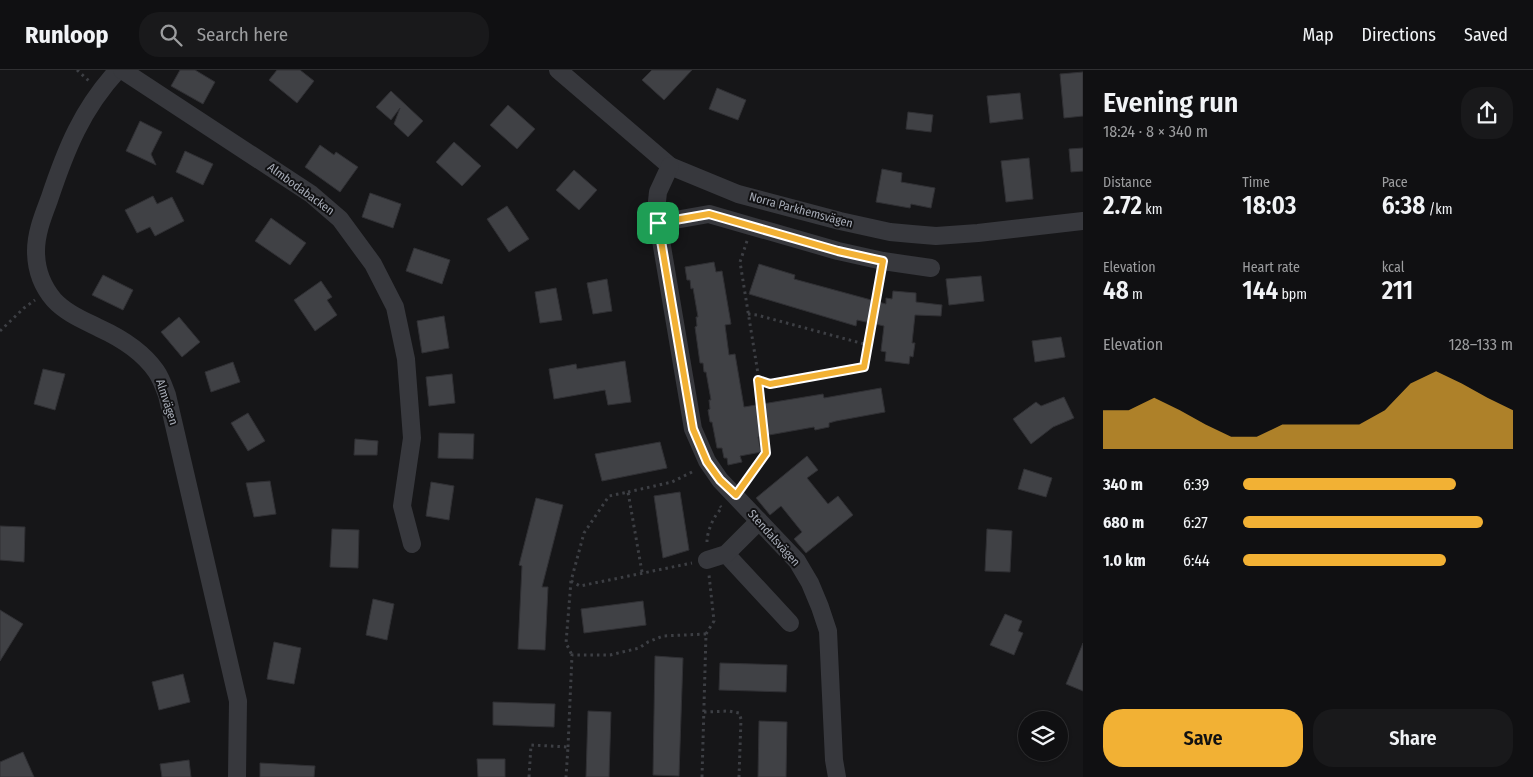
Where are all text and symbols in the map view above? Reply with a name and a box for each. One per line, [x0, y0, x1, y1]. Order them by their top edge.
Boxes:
search box [139, 12, 489, 57]
text: Runloop [25, 21, 109, 49]
icon: search [157, 21, 185, 49]
text: Search here [197, 23, 288, 46]
text: Map [1302, 24, 1334, 46]
text: Directions [1362, 24, 1436, 46]
text: Saved [1464, 24, 1508, 46]
text: Evening run [1103, 86, 1238, 119]
button: share [1461, 87, 1513, 139]
text: 18:24 · 8 × 340 m [1103, 122, 1208, 141]
street label: Almbodabacken [265, 160, 337, 218]
text: Distance [1103, 174, 1152, 191]
text: Time [1242, 174, 1270, 191]
text: Pace [1382, 174, 1408, 191]
street label: Norra Parkhemsvägen [748, 189, 854, 231]
text: 2.72 [1103, 191, 1142, 221]
text: 18:03 [1242, 191, 1296, 221]
text: 6:38 [1382, 191, 1425, 221]
text: km [1142, 201, 1163, 218]
text: /km [1425, 201, 1452, 218]
pin [637, 202, 679, 244]
icon: arrive [644, 209, 672, 237]
text: Elevation [1103, 259, 1156, 276]
text: Heart rate [1242, 259, 1300, 276]
text: kcal [1382, 259, 1404, 276]
text: 48 [1103, 276, 1129, 306]
text: 144 [1242, 276, 1278, 306]
text: 211 [1382, 276, 1413, 306]
text: m [1129, 286, 1143, 303]
text: bpm [1278, 286, 1307, 303]
text: Elevation [1103, 335, 1163, 354]
text: 128–133 m [1449, 335, 1513, 354]
street label: Almvägen [153, 377, 181, 427]
text: 340 m [1103, 475, 1143, 494]
text: 6:39 [1183, 475, 1209, 494]
street label: Stendalsvägen [745, 507, 803, 569]
text: 680 m [1103, 513, 1144, 532]
text: 6:27 [1183, 513, 1208, 532]
text: 1.0 km [1103, 551, 1146, 570]
text: 6:44 [1183, 551, 1210, 570]
button: Save [1103, 709, 1303, 767]
button: Share [1313, 709, 1513, 767]
map controls [1018, 711, 1068, 761]
button: layers [1018, 711, 1068, 761]

